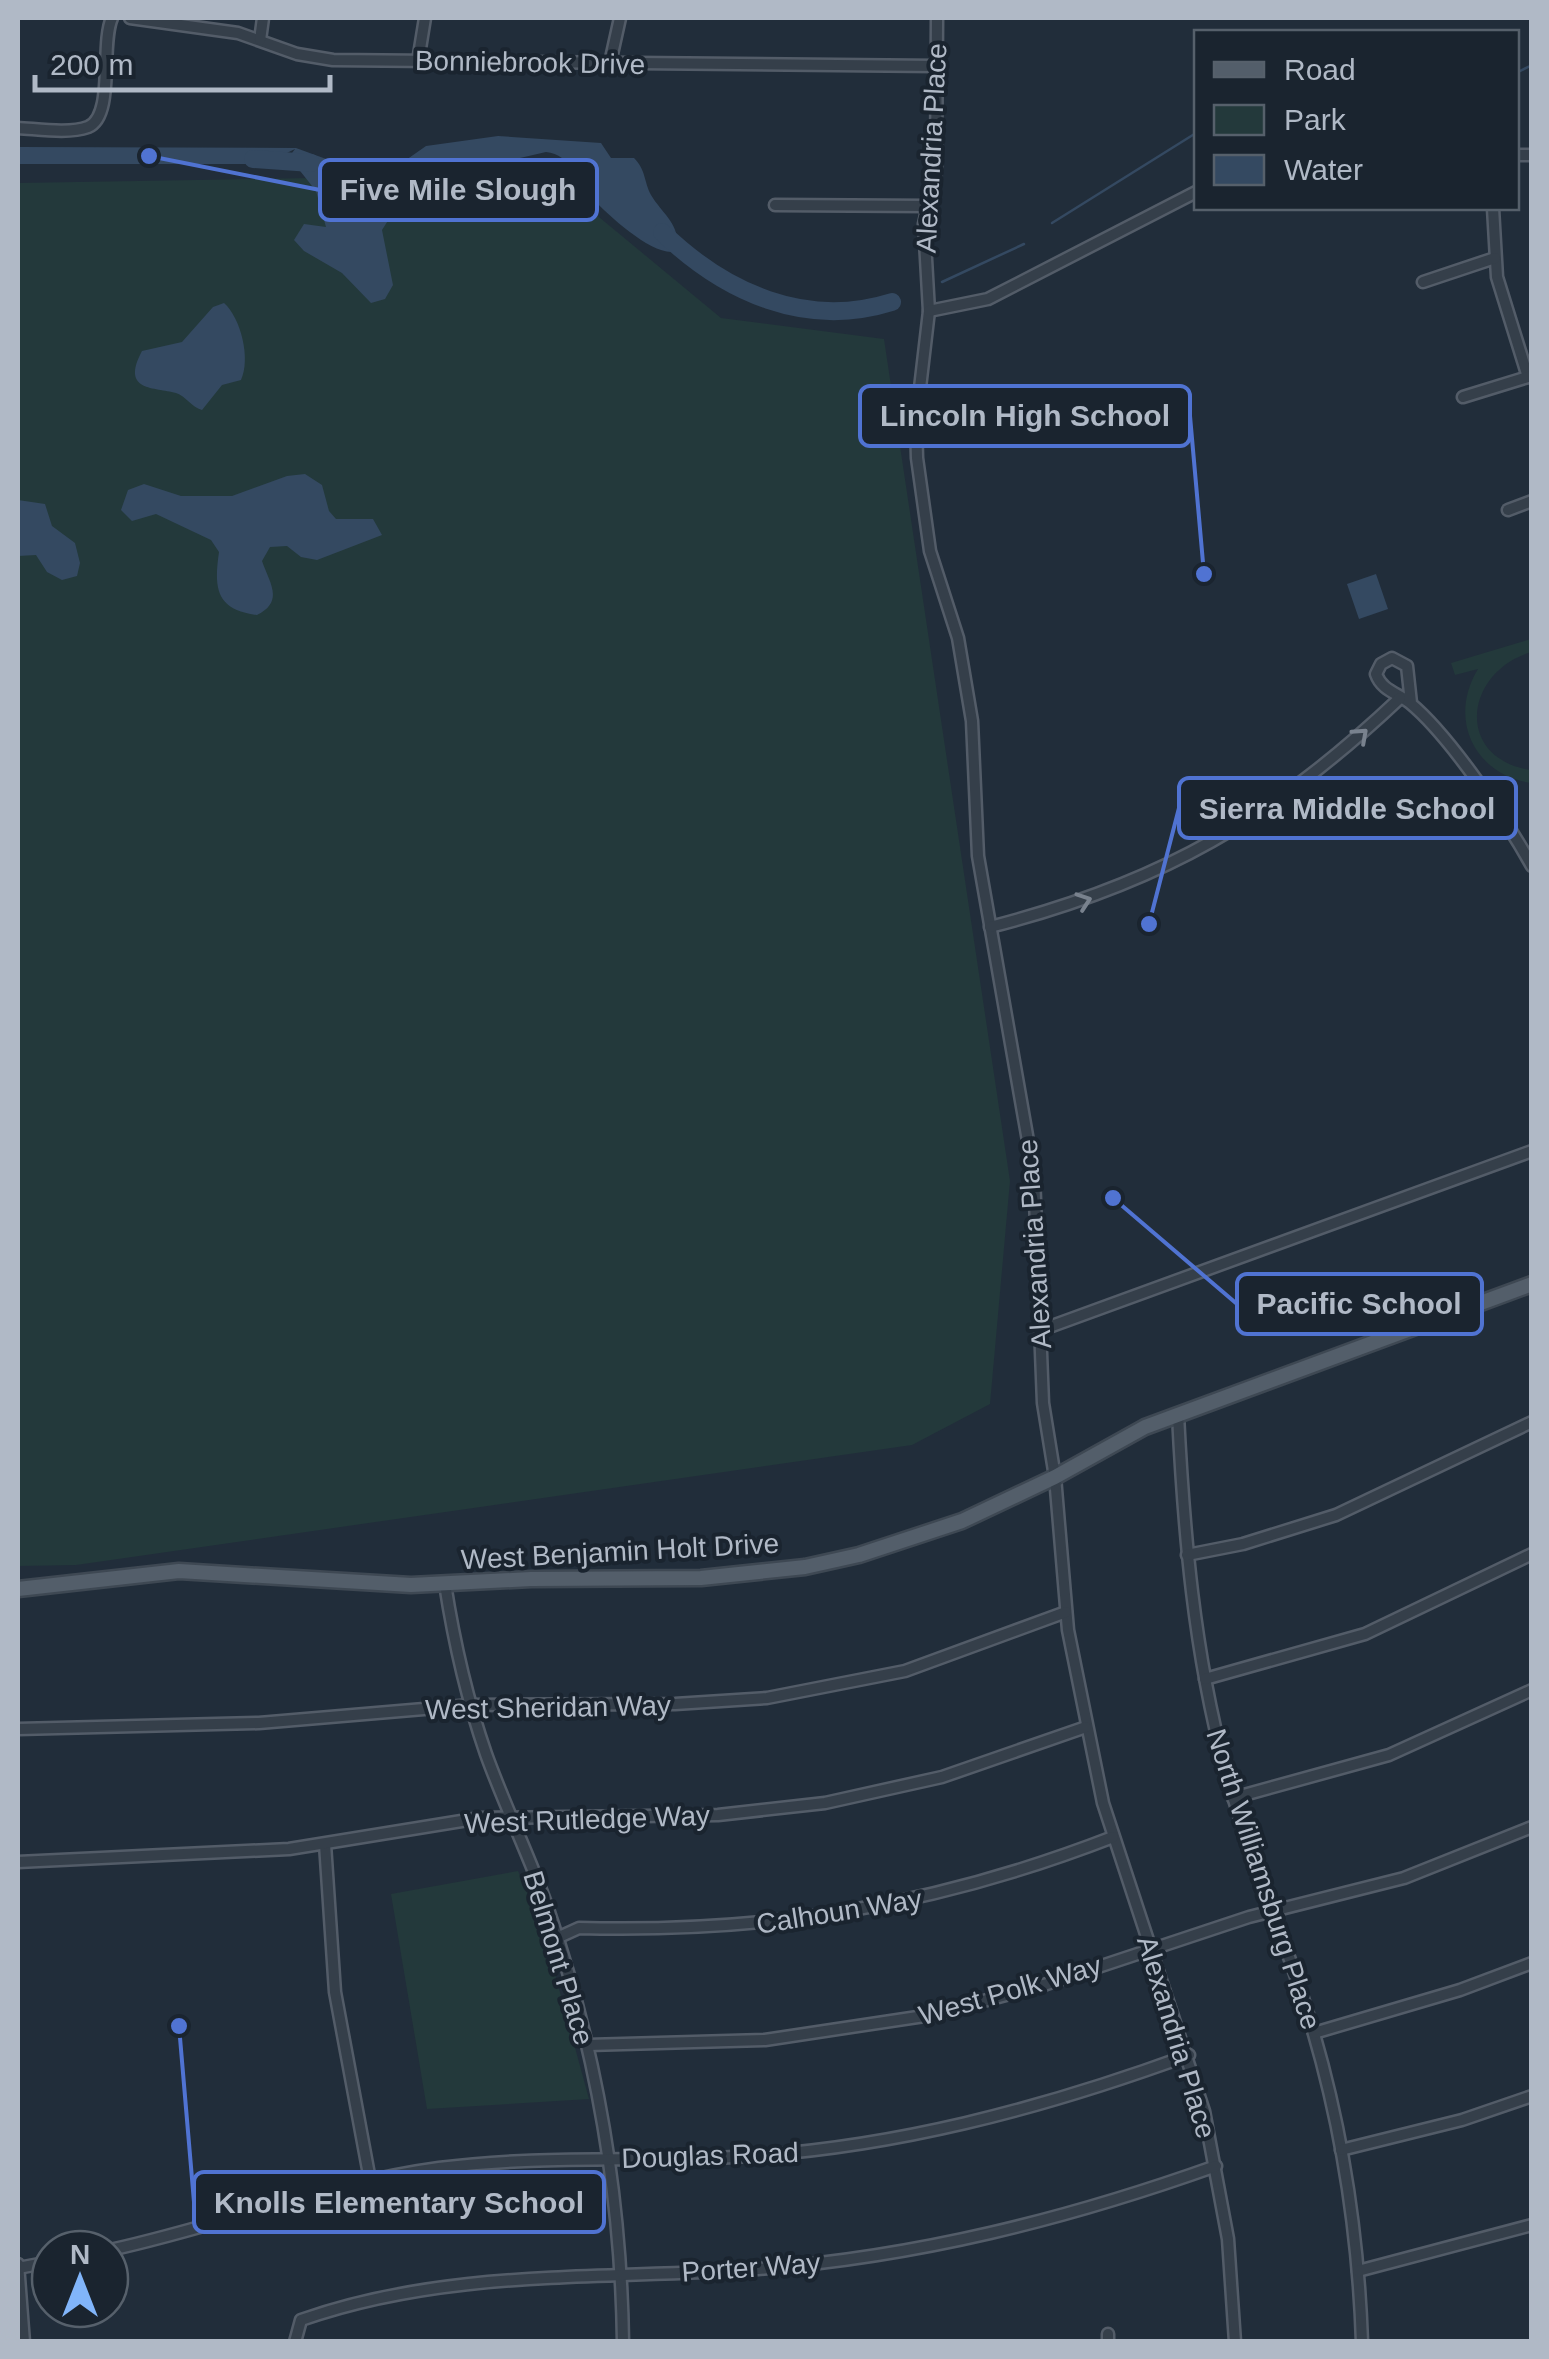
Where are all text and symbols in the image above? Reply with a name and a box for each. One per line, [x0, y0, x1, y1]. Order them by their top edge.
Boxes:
scale bar [35, 30, 330, 92]
legend [1194, 30, 1519, 210]
street label: Alexandria Place [911, 42, 952, 254]
street label: Bonniebrook Drive [415, 45, 645, 80]
text: 200 m [50, 48, 133, 81]
text: Road [1284, 53, 1356, 86]
text: Park [1284, 103, 1347, 136]
text: Water [1284, 153, 1363, 186]
callout: Five Mile Slough [320, 160, 597, 220]
text: Five Mile Slough [340, 173, 576, 206]
callout: Lincoln High School [860, 386, 1190, 446]
text: Lincoln High School [880, 399, 1170, 432]
one-way arrow [1349, 728, 1368, 746]
callout: Sierra Middle School [1179, 778, 1516, 838]
text: Sierra Middle School [1199, 792, 1495, 825]
one-way arrow [1075, 892, 1092, 912]
street label: Alexandria Place [1012, 1138, 1057, 1350]
callout: Pacific School [1237, 1274, 1482, 1334]
text: Pacific School [1256, 1287, 1462, 1320]
street label: West Benjamin Holt Drive [460, 1528, 780, 1575]
street label: West Sheridan Way [425, 1690, 671, 1725]
street label: North Williamsburg Place [1200, 1725, 1327, 2033]
street label: West Rutledge Way [464, 1800, 710, 1839]
street label: Belmont Place [517, 1867, 600, 2049]
street label: Calhoun Way [754, 1883, 924, 1940]
street label: Alexandria Place [1131, 1932, 1222, 2142]
street label: West Polk Way [915, 1950, 1105, 2031]
street label: Douglas Road [621, 2137, 799, 2174]
callout: Knolls Elementary School [194, 2172, 604, 2232]
text: Knolls Elementary School [214, 2186, 584, 2219]
north arrow [30, 2229, 130, 2329]
text: N [70, 2239, 90, 2270]
street label: Porter Way [681, 2247, 821, 2288]

